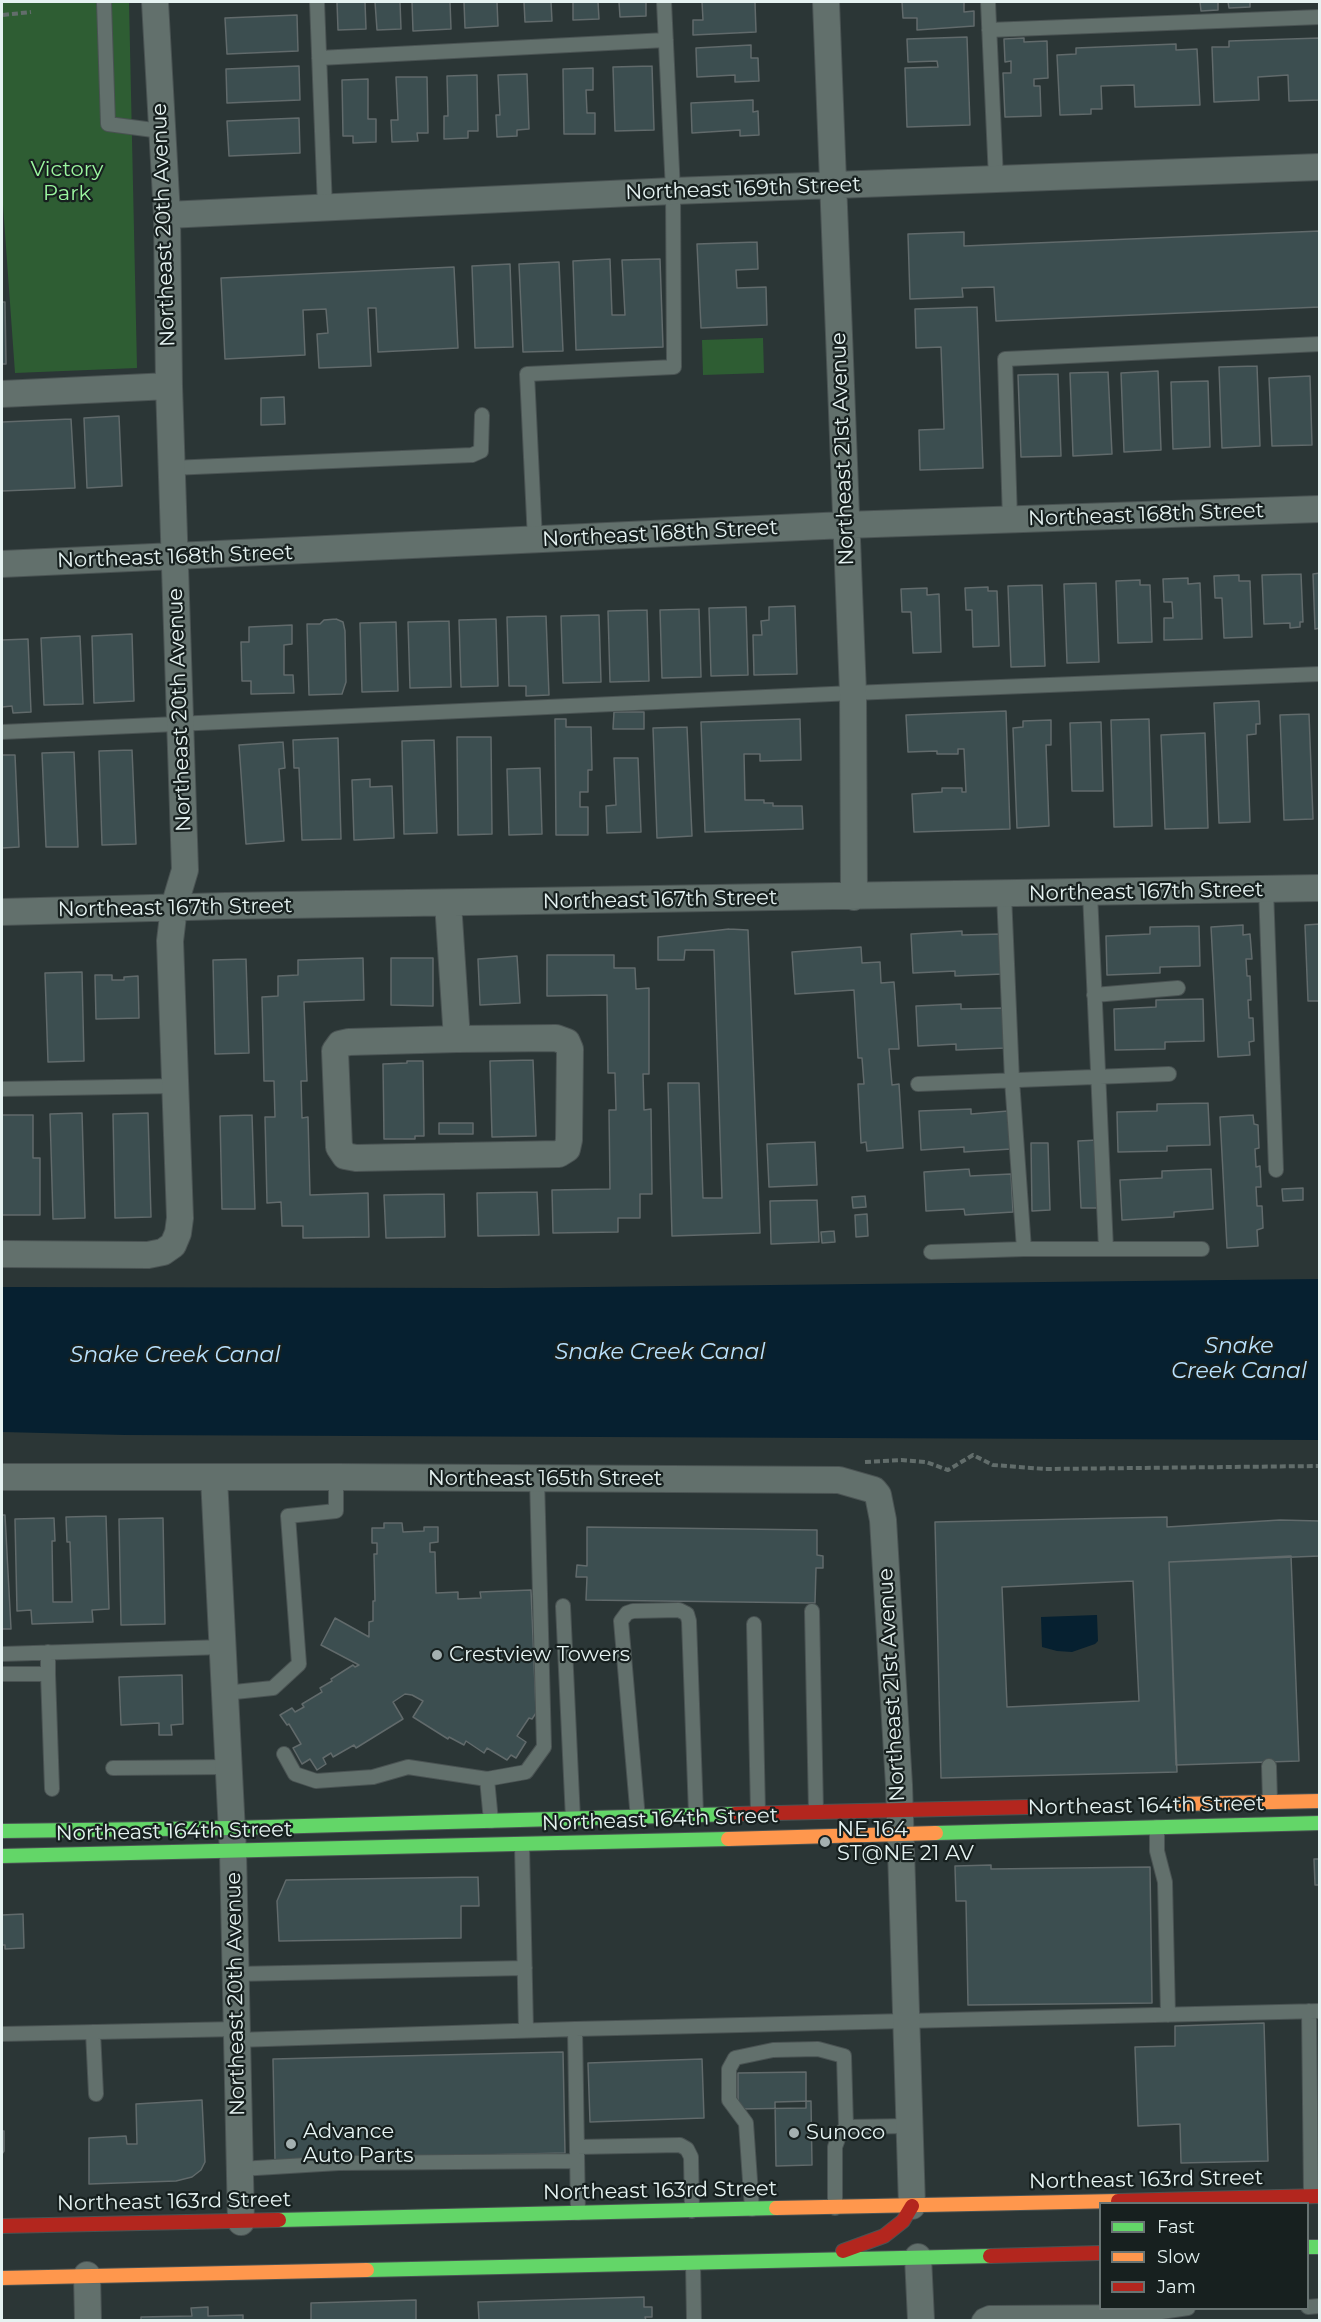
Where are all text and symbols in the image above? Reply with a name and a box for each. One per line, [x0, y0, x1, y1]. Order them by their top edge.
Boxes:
street label: Northeast 20th Avenue [147, 103, 181, 347]
park label: Victory Park [31, 157, 103, 207]
street label: Northeast 169th Street [625, 172, 861, 206]
street label: Northeast 21st Avenue [826, 332, 860, 566]
street label: Northeast 168th Street [1028, 498, 1264, 532]
street label: Northeast 168th Street [541, 515, 779, 553]
street label: Northeast 168th Street [57, 540, 293, 574]
street label: Northeast 20th Avenue [163, 588, 197, 832]
street label: Northeast 167th Street [1028, 877, 1264, 907]
street label: Northeast 167th Street [542, 885, 778, 915]
street label: Northeast 167th Street [57, 893, 293, 923]
water label: Snake Creek Canal [1171, 1334, 1307, 1386]
water label: Snake Creek Canal [555, 1340, 765, 1366]
water label: Snake Creek Canal [70, 1343, 280, 1369]
street label: Northeast 165th Street [428, 1466, 662, 1492]
street label: Northeast 21st Avenue [873, 1568, 911, 1802]
place label: Crestview Towers [449, 1642, 630, 1668]
marker: Crestview Towers [430, 1648, 444, 1662]
street label: Northeast 164th Street [1027, 1791, 1265, 1821]
street label: Northeast 164th Street [541, 1803, 779, 1837]
street label: Northeast 164th Street [55, 1817, 293, 1847]
place label: NE 164 ST@NE 21 AV [837, 1817, 974, 1867]
marker: NE 164 ST@NE 21 AV [818, 1835, 832, 1849]
street label: Northeast 20th Avenue [221, 1872, 251, 2116]
place label: Advance Auto Parts [303, 2119, 413, 2169]
place label: Sunoco [806, 2120, 885, 2146]
marker: Sunoco [787, 2126, 801, 2140]
marker: Advance Auto Parts [284, 2137, 298, 2151]
street label: Northeast 163rd Street [1029, 2165, 1263, 2195]
street label: Northeast 163rd Street [543, 2176, 777, 2206]
street label: Northeast 163rd Street [57, 2187, 291, 2217]
legend [1099, 2202, 1309, 2310]
text: Fast [1157, 2216, 1195, 2238]
text: Slow [1157, 2246, 1200, 2268]
text: Jam [1157, 2276, 1196, 2298]

